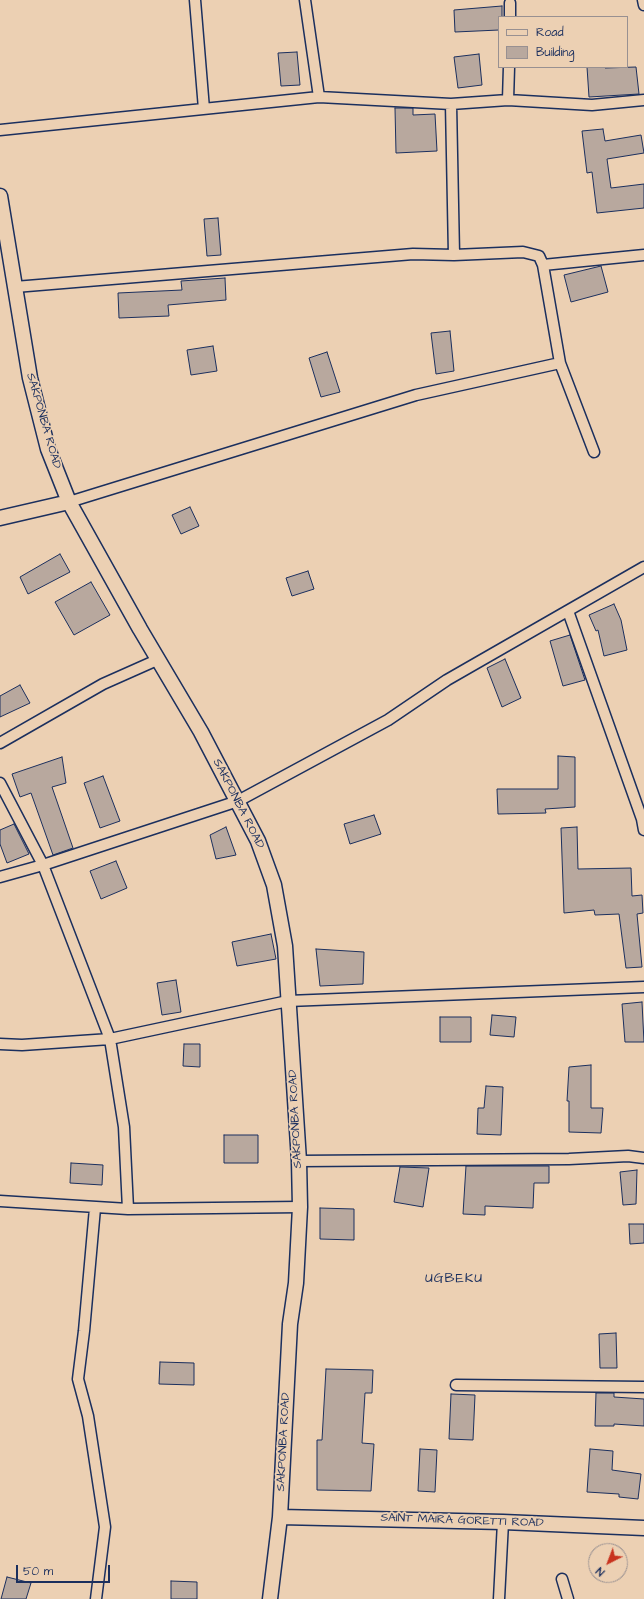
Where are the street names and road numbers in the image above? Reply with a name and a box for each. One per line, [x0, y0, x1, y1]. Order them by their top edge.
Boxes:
street label: SAKPONBA ROAD [22, 371, 64, 471]
street label: SAKPONBA ROAD [209, 757, 267, 851]
street label: SAKPONBA ROAD [286, 1069, 306, 1169]
street label: SAKPONBA ROAD [274, 1392, 294, 1492]
street label: SAINT MAIRA GORETTI ROAD [380, 1511, 544, 1531]

